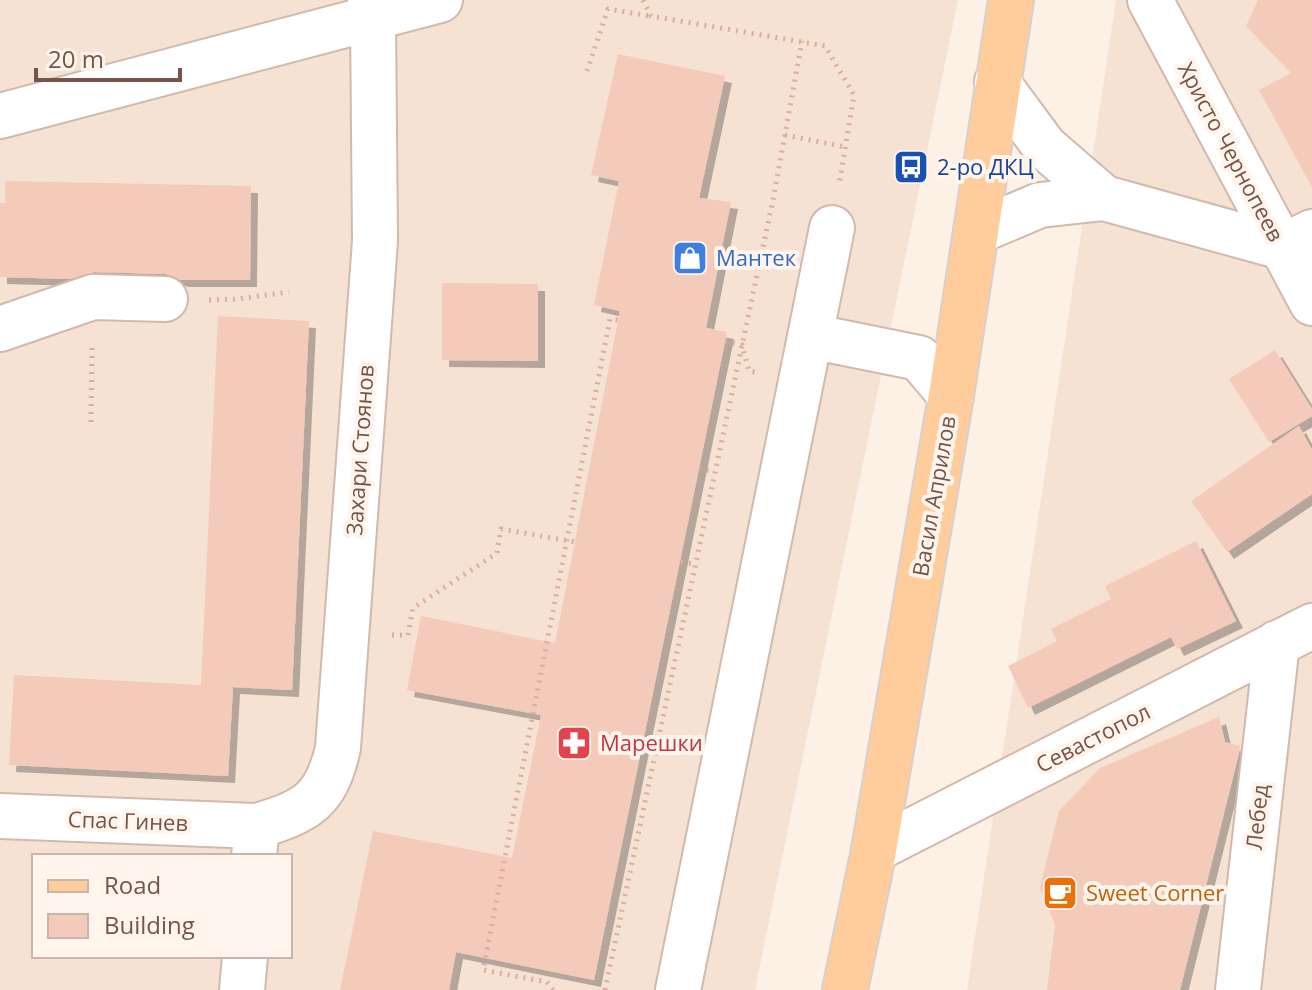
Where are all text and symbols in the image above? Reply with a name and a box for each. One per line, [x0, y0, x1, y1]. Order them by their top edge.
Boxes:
scale bar [36, 32, 180, 82]
text: 20 m [48, 42, 104, 75]
street label: Христо Чернопеев [1172, 57, 1292, 247]
bus stop icon: 2-ро ДКЦ [892, 148, 930, 186]
place label: 2-ро ДКЦ [937, 151, 1034, 181]
shop icon: Мантек [671, 239, 709, 277]
place label: Мантек [716, 242, 797, 272]
street label: Захари Стоянов [338, 363, 380, 536]
street label: Васил Априлов [904, 413, 962, 579]
street label: Севастопол [1030, 695, 1155, 779]
pharmacy icon: Марешки [555, 724, 593, 762]
place label: Марешки [600, 727, 703, 757]
street label: Лебед [1238, 782, 1274, 851]
street label: Спас Гинев [67, 803, 189, 837]
legend [32, 854, 292, 958]
text: Road [104, 868, 161, 901]
cafe icon: Sweet Corner [1041, 874, 1079, 912]
place label: Sweet Corner [1086, 877, 1224, 907]
text: Building [104, 908, 195, 941]

